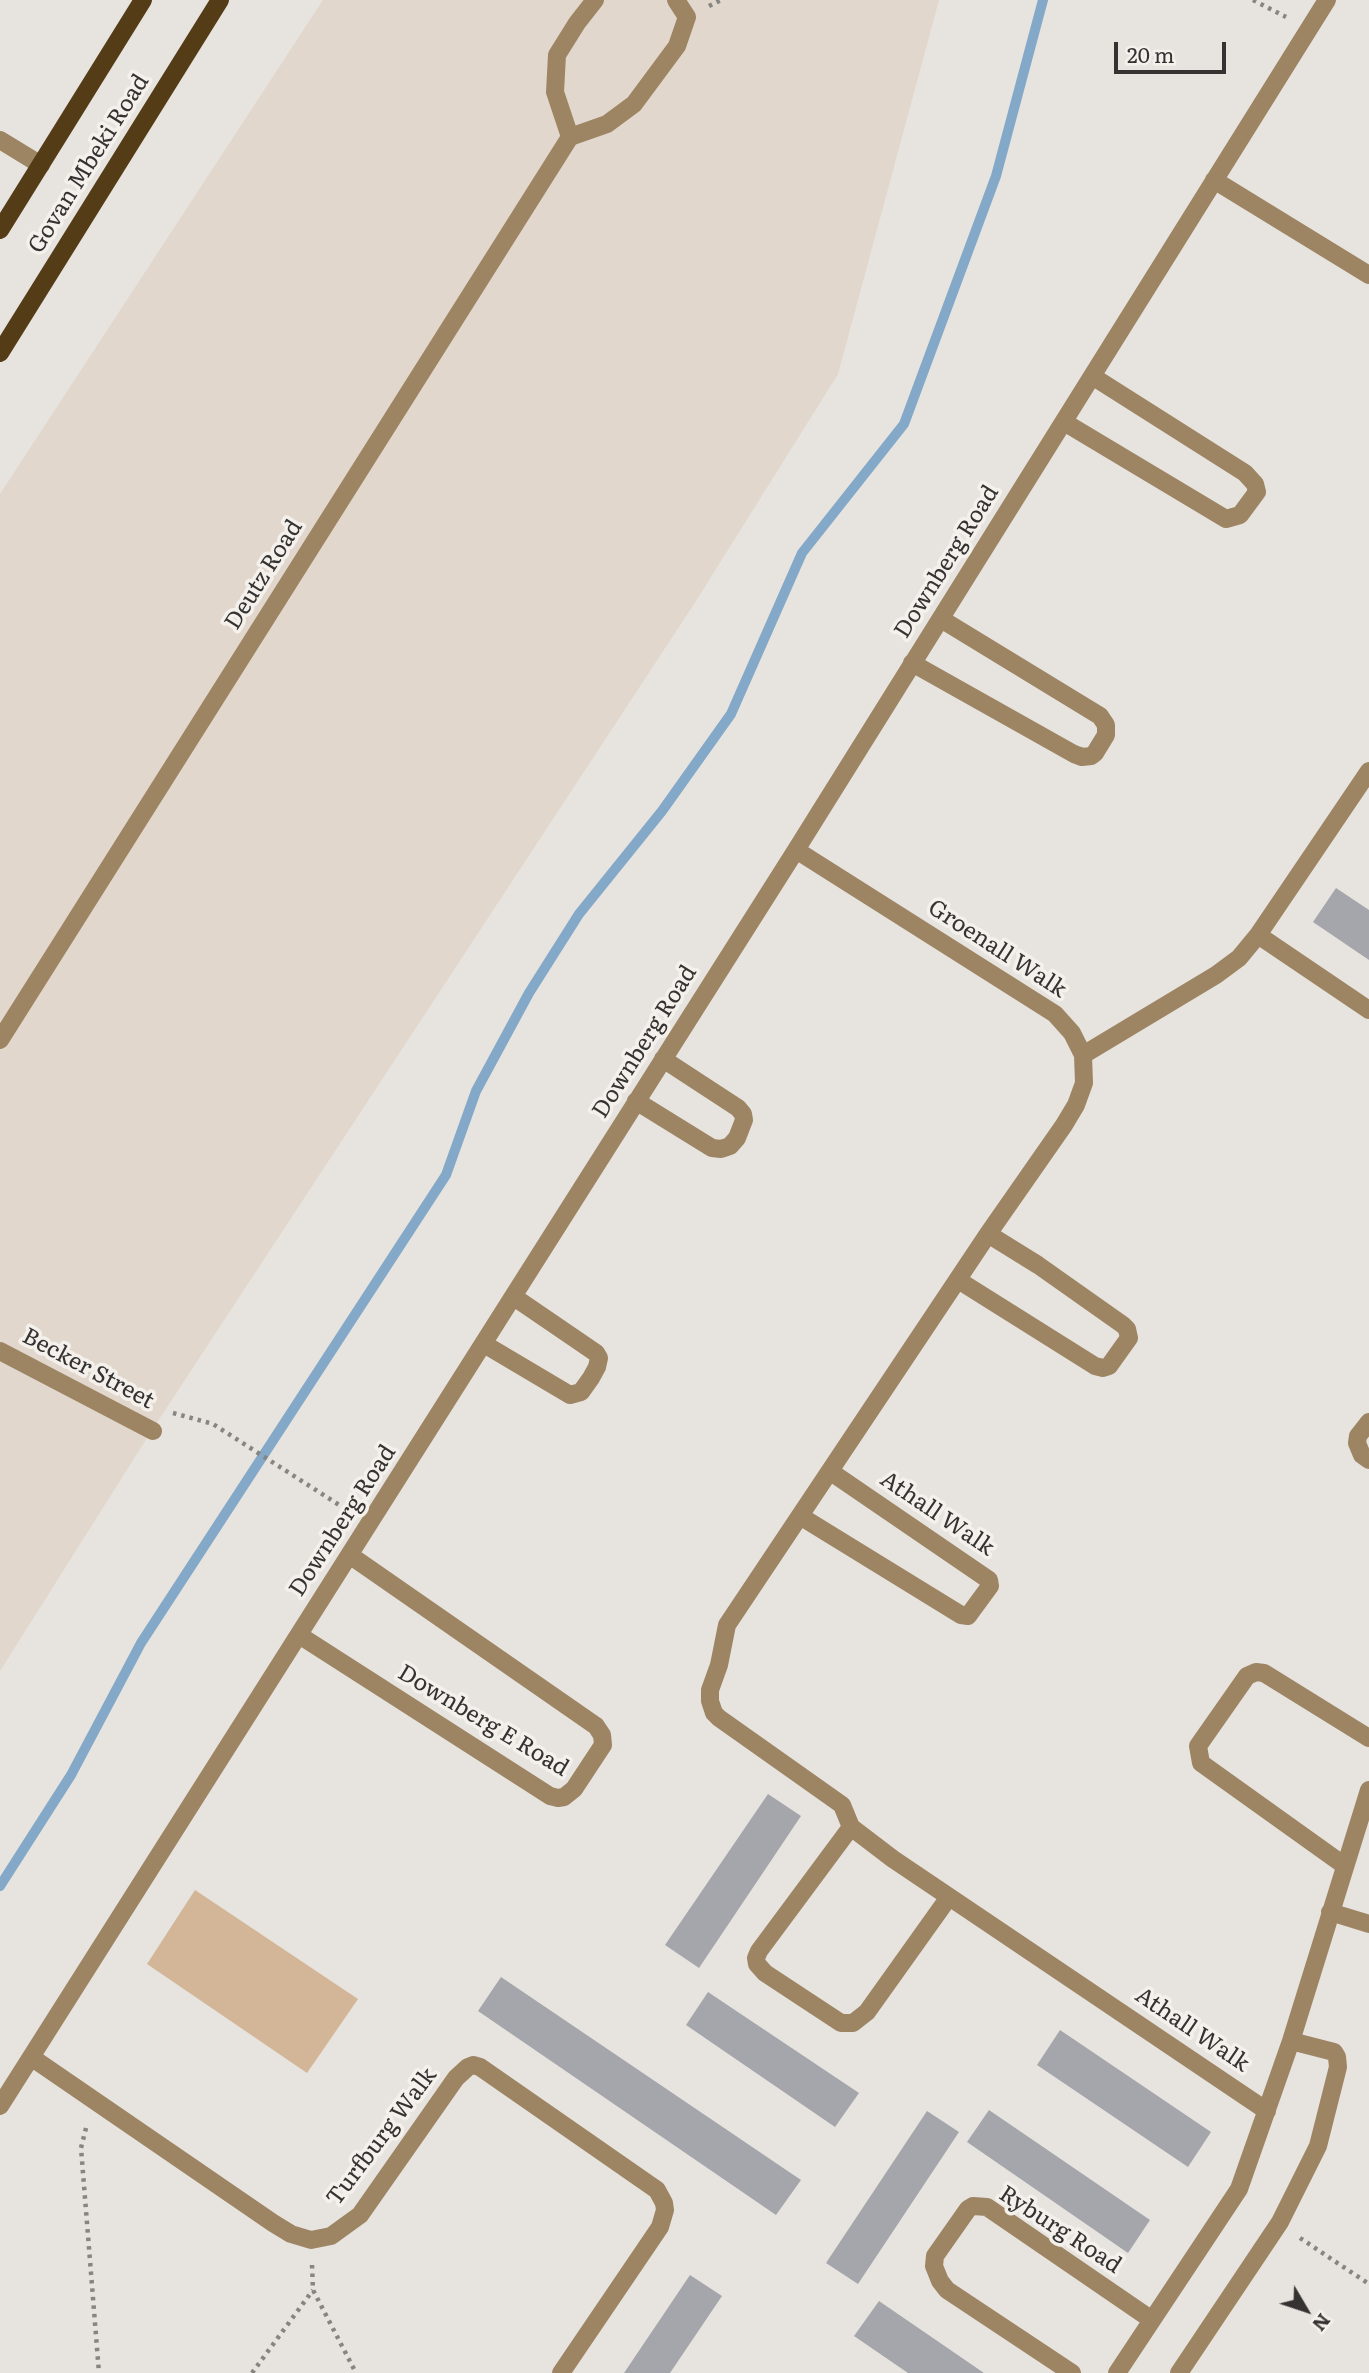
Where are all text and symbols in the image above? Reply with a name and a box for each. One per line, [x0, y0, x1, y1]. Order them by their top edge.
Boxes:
scale bar [1117, 28, 1229, 72]
text: 20 m [1127, 38, 1174, 69]
street label: Govan Mbeki Road [23, 69, 155, 259]
street label: Downberg Road [889, 481, 1005, 643]
street label: Deutz Road [219, 515, 309, 635]
street label: Groenall Walk [923, 894, 1071, 1004]
street label: Downberg Road [587, 961, 703, 1123]
street label: Becker Street [17, 1323, 159, 1415]
street label: Downberg Road [284, 1440, 402, 1602]
street label: Athall Walk [875, 1466, 999, 1562]
street label: Downberg E Road [393, 1659, 573, 1783]
street label: Athall Walk [1130, 1982, 1254, 2078]
street label: Turfburg Walk [321, 2062, 443, 2212]
street label: Ryburg Road [994, 2180, 1126, 2280]
north arrow [1271, 2275, 1341, 2345]
text: N [1306, 2308, 1338, 2338]

